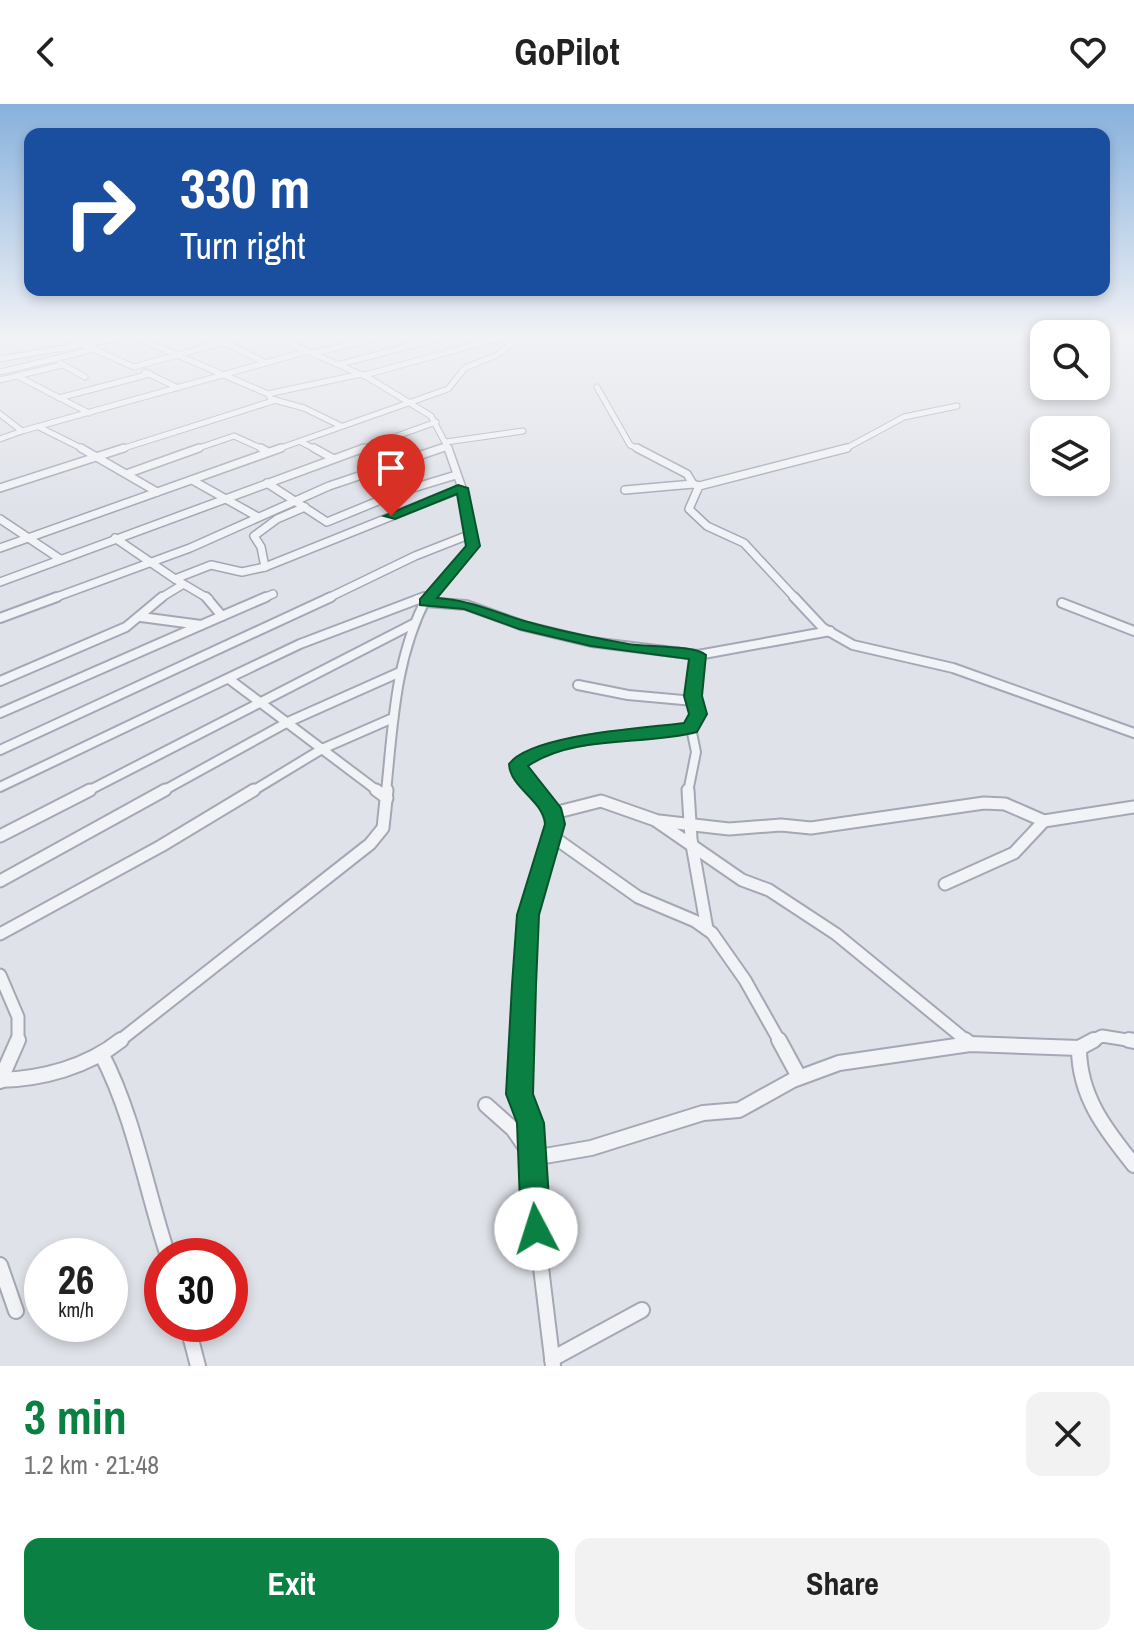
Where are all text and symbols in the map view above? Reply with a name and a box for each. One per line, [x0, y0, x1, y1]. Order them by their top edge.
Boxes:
text: GoPilot [515, 28, 619, 76]
icon: back [24, 30, 68, 74]
icon: heart [1066, 30, 1110, 74]
text: 330 m [180, 150, 310, 225]
icon: right [48, 160, 152, 264]
text: Turn right [180, 222, 305, 270]
map controls [1030, 320, 1110, 496]
button: search [1030, 320, 1110, 400]
button: layers [1030, 416, 1110, 496]
pin [357, 434, 425, 516]
icon: arrive [369, 446, 413, 490]
position arrow [494, 1187, 578, 1271]
speed limit sign: 30 [144, 1238, 248, 1342]
text: 26 [58, 1253, 94, 1306]
text: km/h [58, 1296, 94, 1323]
text: 3 min [24, 1384, 127, 1449]
button: close [1026, 1392, 1110, 1476]
text: 1.2 km · 21:48 [24, 1447, 159, 1482]
button: Exit [24, 1538, 559, 1630]
button: Share [575, 1538, 1110, 1630]

